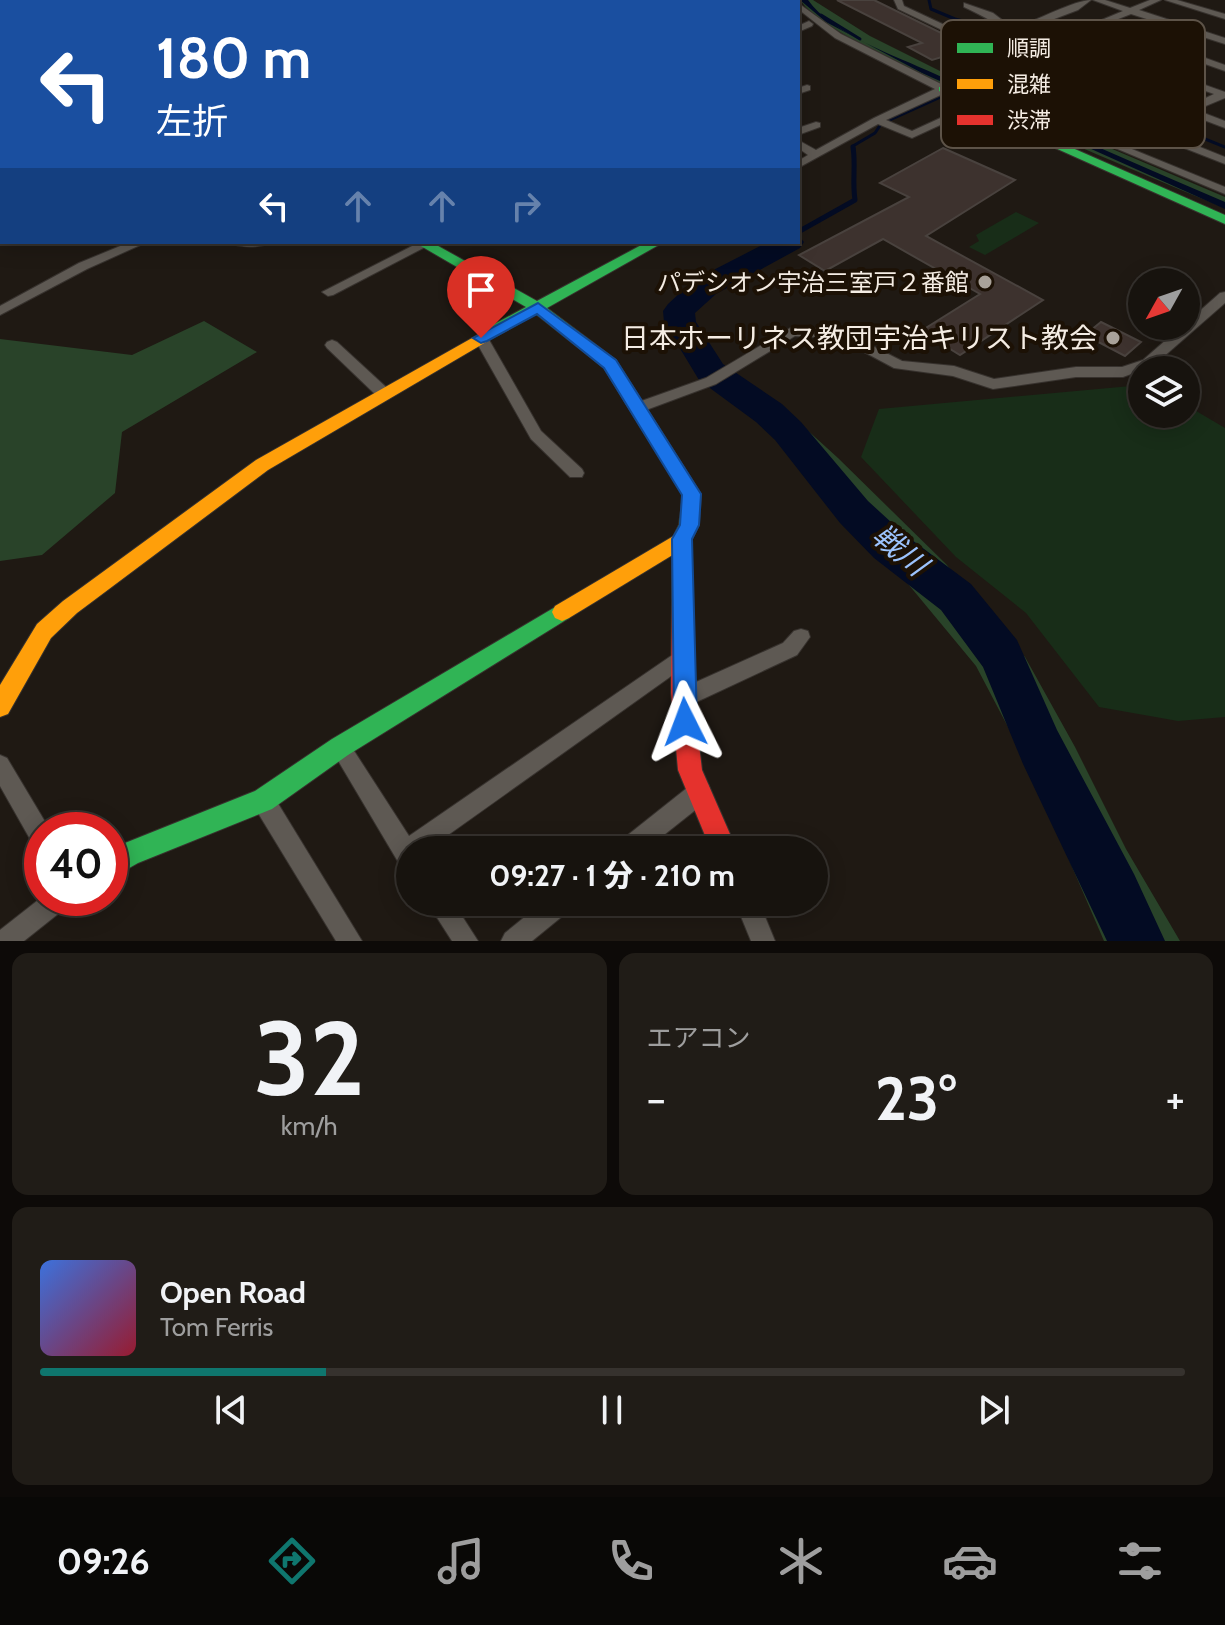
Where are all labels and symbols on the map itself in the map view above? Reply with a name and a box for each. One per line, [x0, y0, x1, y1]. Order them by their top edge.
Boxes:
legend [941, 20, 1205, 148]
text: 順調 [1007, 35, 1051, 62]
text: 混雑 [1007, 71, 1051, 98]
text: 渋滞 [1007, 107, 1051, 134]
pin [447, 256, 515, 338]
place label: パデシオン宇治三室戸２番館 [657, 268, 969, 297]
north arrow [1128, 268, 1200, 340]
marker: パデシオン宇治三室戸２番館 [976, 273, 994, 291]
place label: 日本ホーリネス教団宇治キリスト教会 [621, 321, 1097, 355]
marker: 日本ホーリネス教団宇治キリスト教会 [1104, 329, 1122, 347]
water label: 戦川 [865, 517, 937, 585]
position arrow [643, 680, 727, 764]
speed limit sign: 40 [24, 812, 128, 916]

